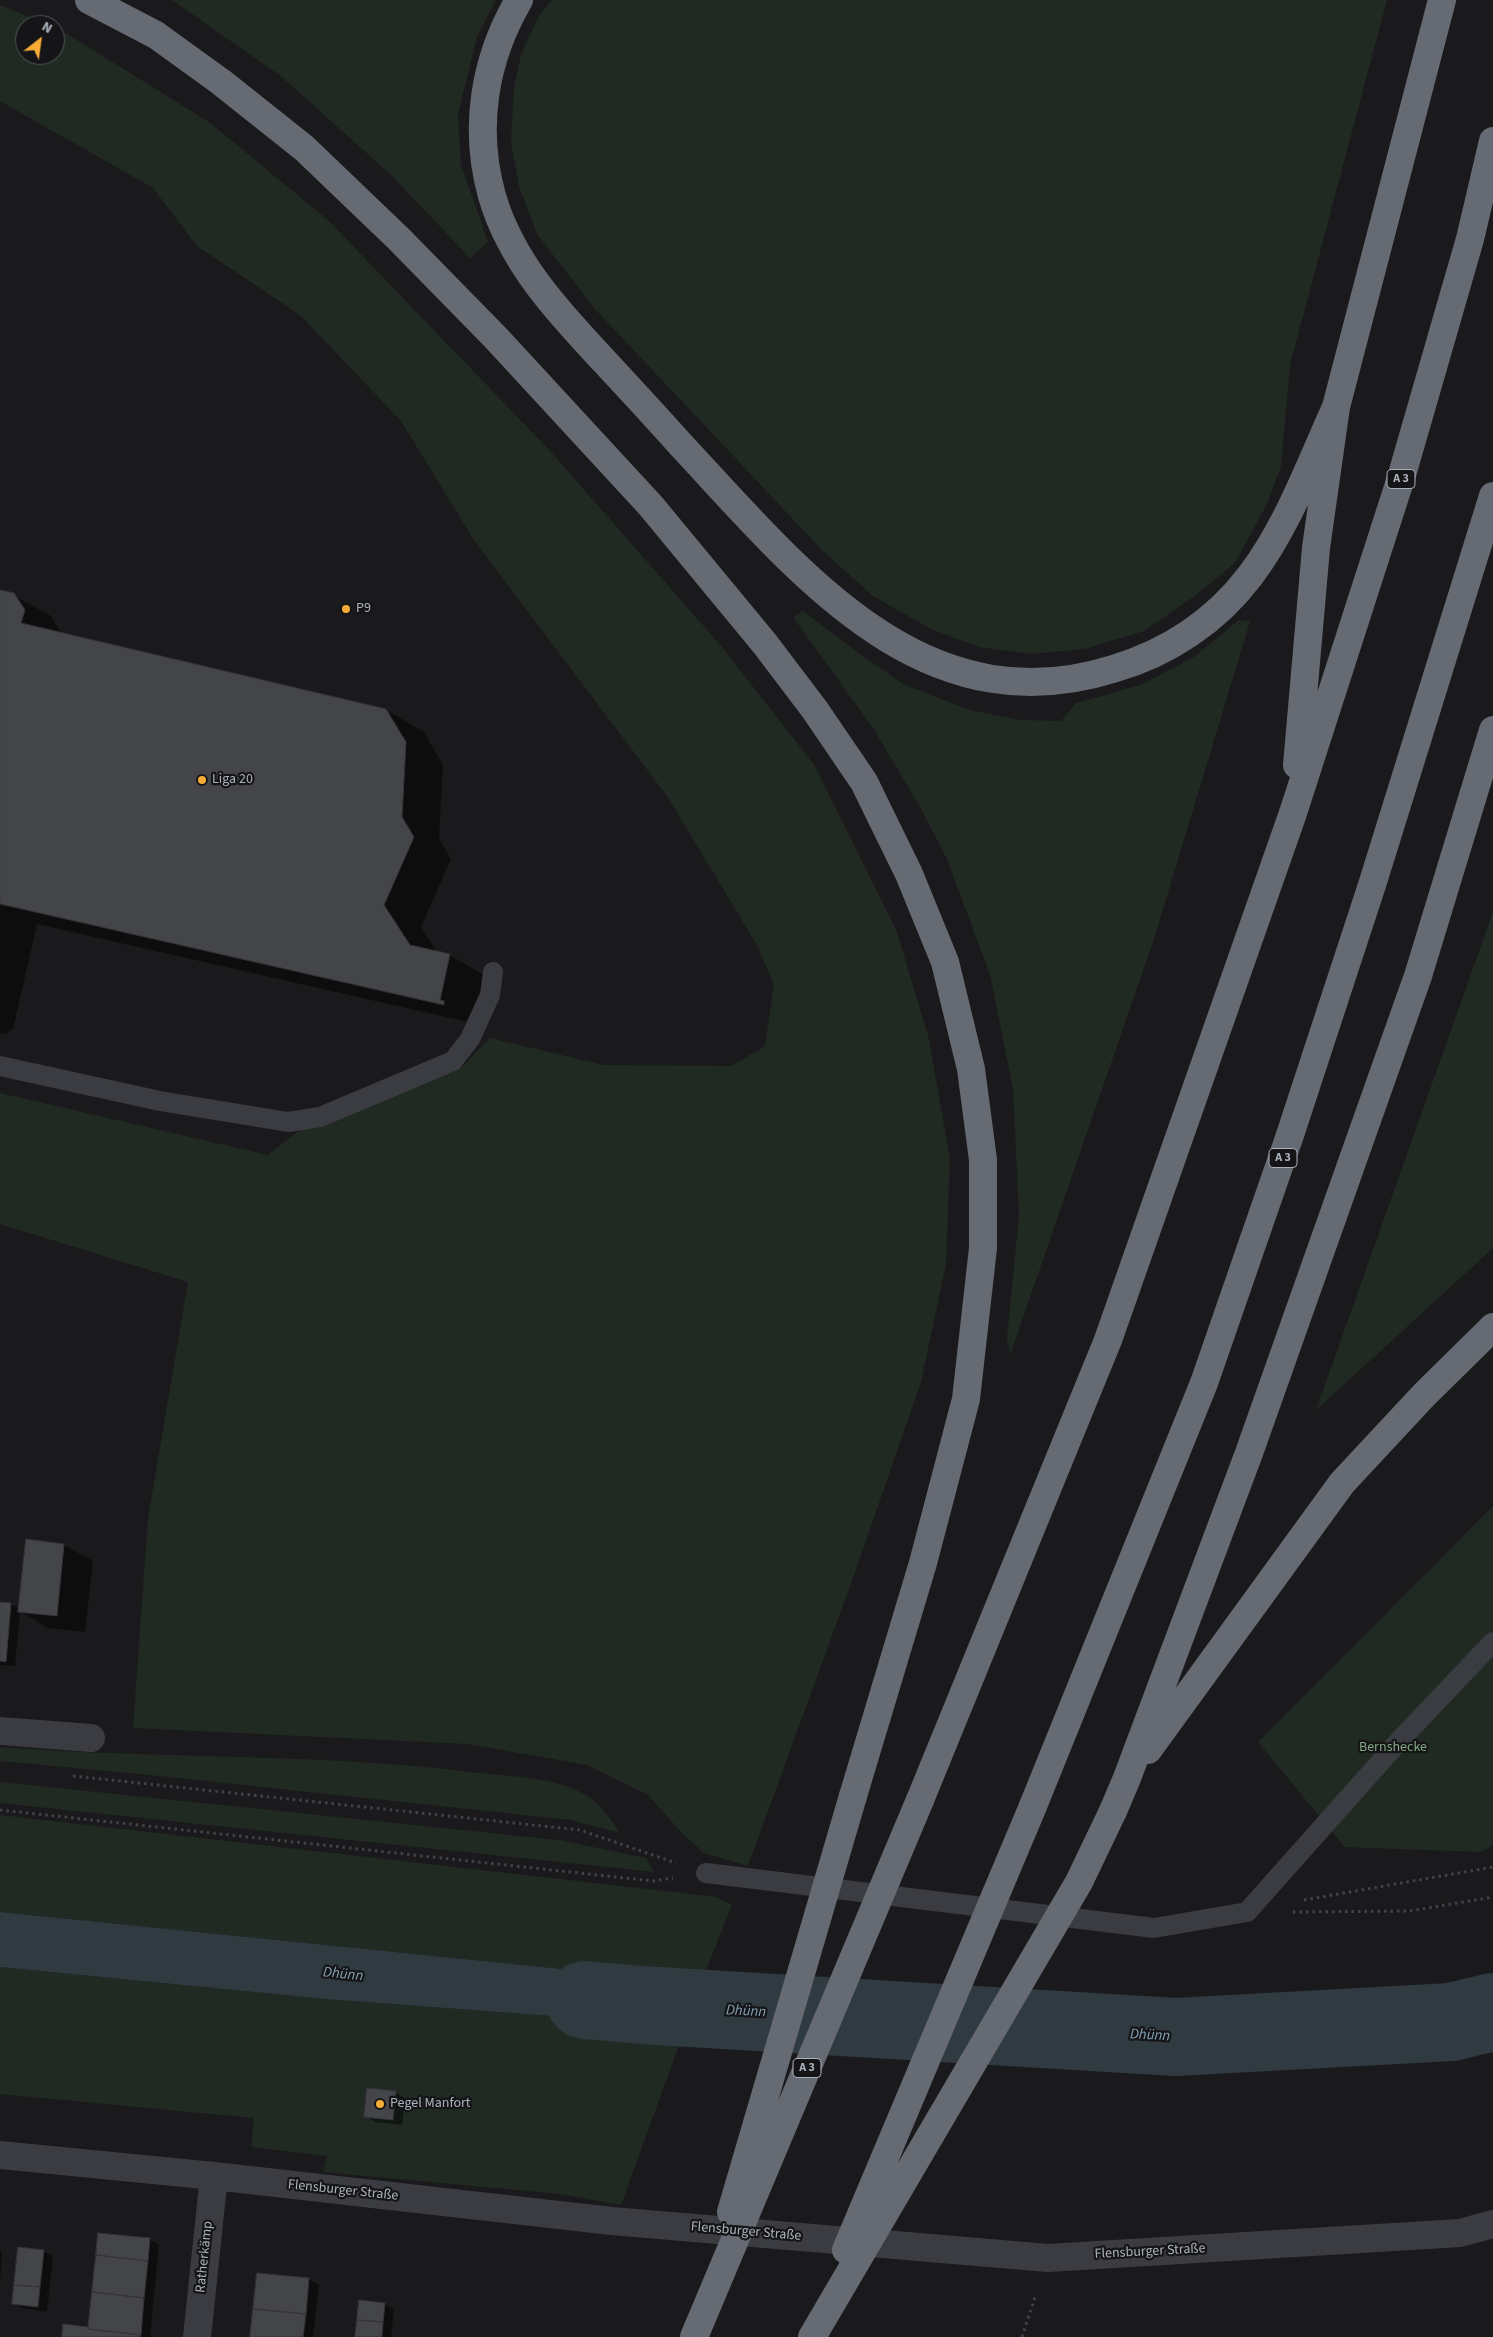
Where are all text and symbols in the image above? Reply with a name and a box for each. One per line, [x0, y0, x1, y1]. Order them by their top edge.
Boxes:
north arrow [15, 15, 65, 65]
text: N [38, 17, 56, 39]
road number: A 3 [1387, 469, 1415, 488]
place label: P9 [356, 601, 371, 617]
marker: P9 [340, 603, 352, 615]
place label: Liga 20 [212, 772, 253, 788]
marker: Liga 20 [196, 774, 208, 786]
road number: A 3 [1269, 1148, 1297, 1168]
park label: Bernshecke [1359, 1740, 1427, 1756]
water label: Dhünn [322, 1964, 364, 1986]
water label: Dhünn [725, 2002, 767, 2022]
water label: Dhünn [1129, 2026, 1171, 2046]
road number: A 3 [793, 2058, 821, 2078]
place label: Pegel Manfort [390, 2096, 471, 2112]
marker: Pegel Manfort [374, 2098, 386, 2110]
street label: Flensburger Straße [287, 2177, 399, 2205]
street label: Flensburger Straße [690, 2219, 802, 2245]
street label: Ratherkämp [193, 2220, 217, 2294]
street label: Flensburger Straße [1094, 2241, 1206, 2263]

